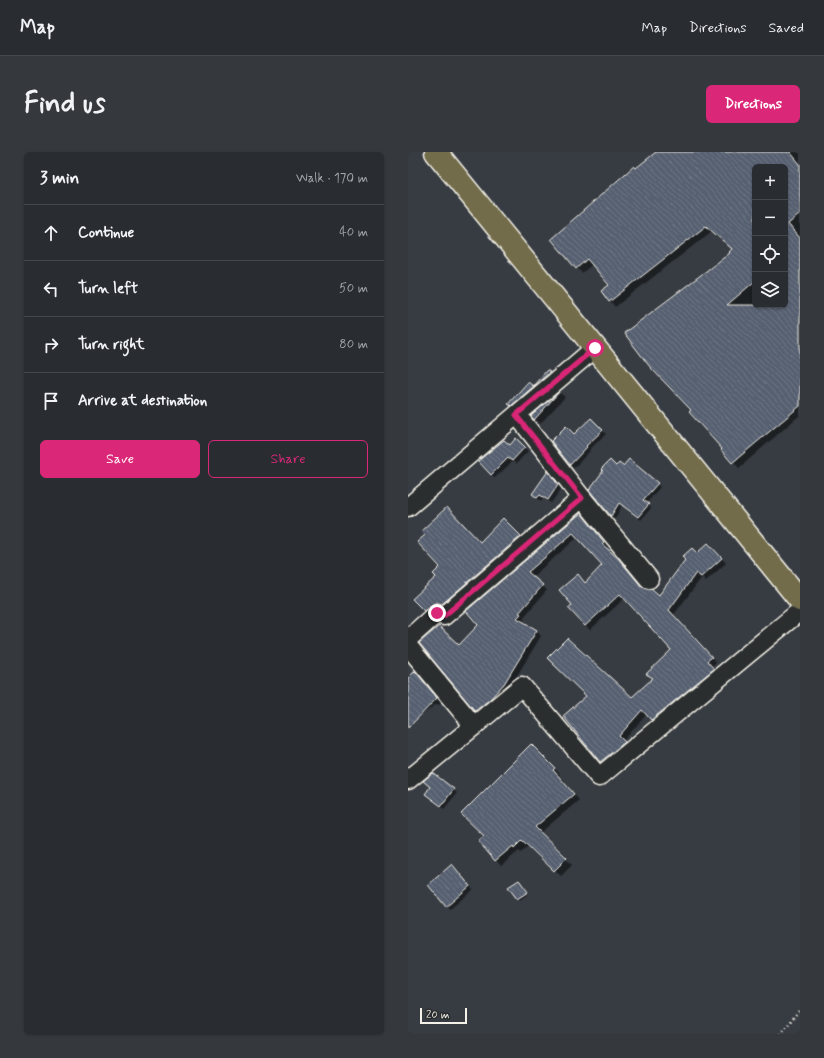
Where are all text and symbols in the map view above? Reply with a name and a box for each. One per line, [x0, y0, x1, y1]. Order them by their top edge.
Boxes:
text: Map [20, 15, 55, 40]
text: Map [641, 19, 667, 37]
text: Directions [689, 19, 747, 37]
text: Saved [769, 19, 804, 37]
button: Directions [706, 85, 800, 123]
text: Find us [24, 86, 105, 123]
map controls [752, 164, 788, 308]
button: + [752, 164, 788, 200]
text: 3 min [40, 167, 79, 189]
text: Walk · 170 m [296, 170, 368, 187]
button: − [752, 200, 788, 236]
icon: ahead [40, 222, 62, 244]
text: Continue [78, 223, 134, 243]
text: 40 m [339, 224, 368, 241]
button: locate [752, 236, 788, 272]
button: layers [752, 272, 788, 308]
icon: left [40, 278, 62, 300]
text: Turn left [78, 279, 138, 299]
text: 50 m [339, 280, 368, 297]
icon: right [40, 334, 62, 356]
text: Turn right [78, 335, 145, 355]
text: 80 m [339, 336, 368, 353]
route start [586, 339, 604, 357]
icon: arrive [40, 390, 62, 412]
text: Arrive at destination [78, 391, 207, 411]
button: Save [40, 440, 200, 478]
button: Share [208, 440, 368, 478]
route end [428, 604, 446, 622]
scale bar [420, 1006, 467, 1025]
text: 20 m [426, 1008, 449, 1022]

